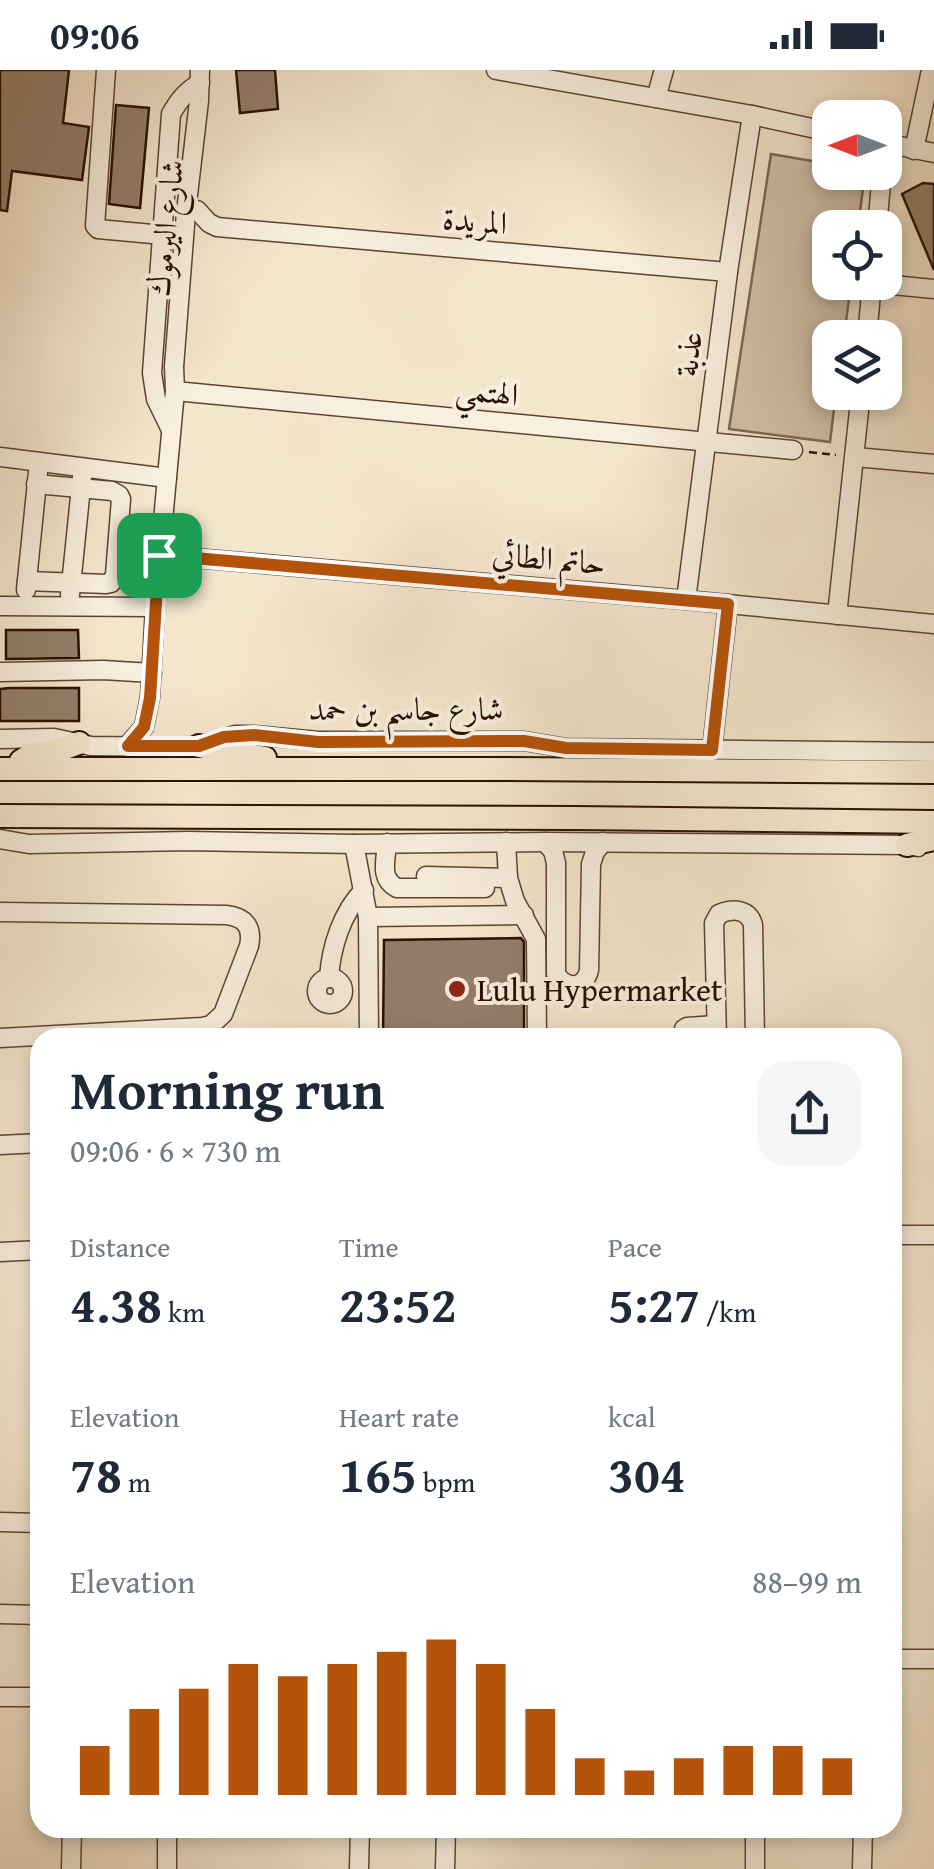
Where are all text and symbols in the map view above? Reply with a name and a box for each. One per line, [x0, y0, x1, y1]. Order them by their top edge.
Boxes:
text: 09:06 [50, 7, 140, 63]
north arrow [812, 100, 902, 190]
map controls [812, 100, 902, 410]
street label: شارع اليرموك [134, 157, 200, 299]
street label: المريدة [441, 194, 509, 246]
button: locate [812, 210, 902, 300]
button: layers [812, 320, 902, 410]
street label: عذبة [662, 328, 714, 380]
street label: الهتمي [452, 364, 521, 425]
pin [117, 513, 202, 598]
icon: arrive [132, 528, 187, 583]
street label: حاتم الطائي [490, 530, 608, 591]
street label: شارع جاسم بن حمد [309, 685, 503, 741]
place label: Lulu Hypermarket [477, 966, 722, 1013]
marker: Lulu Hypermarket [446, 978, 468, 1000]
text: Morning run [70, 1049, 384, 1129]
button: share [757, 1061, 862, 1166]
text: 09:06 · 6 × 730 m [70, 1127, 281, 1174]
text: Distance [70, 1226, 170, 1267]
text: Time [339, 1226, 399, 1267]
text: Pace [608, 1226, 662, 1267]
text: 4.38 [70, 1267, 162, 1340]
text: 23:52 [339, 1267, 457, 1340]
text: 5:27 [608, 1267, 700, 1340]
text: km [162, 1291, 205, 1332]
text: /km [700, 1291, 756, 1332]
text: Elevation [70, 1396, 180, 1437]
text: Heart rate [339, 1396, 459, 1437]
text: kcal [608, 1396, 656, 1437]
text: 78 [70, 1437, 122, 1510]
text: 165 [339, 1437, 417, 1510]
text: 304 [608, 1437, 686, 1510]
text: m [122, 1461, 151, 1502]
text: bpm [417, 1461, 475, 1502]
text: Elevation [70, 1558, 195, 1605]
text: 88–99 m [752, 1558, 862, 1605]

